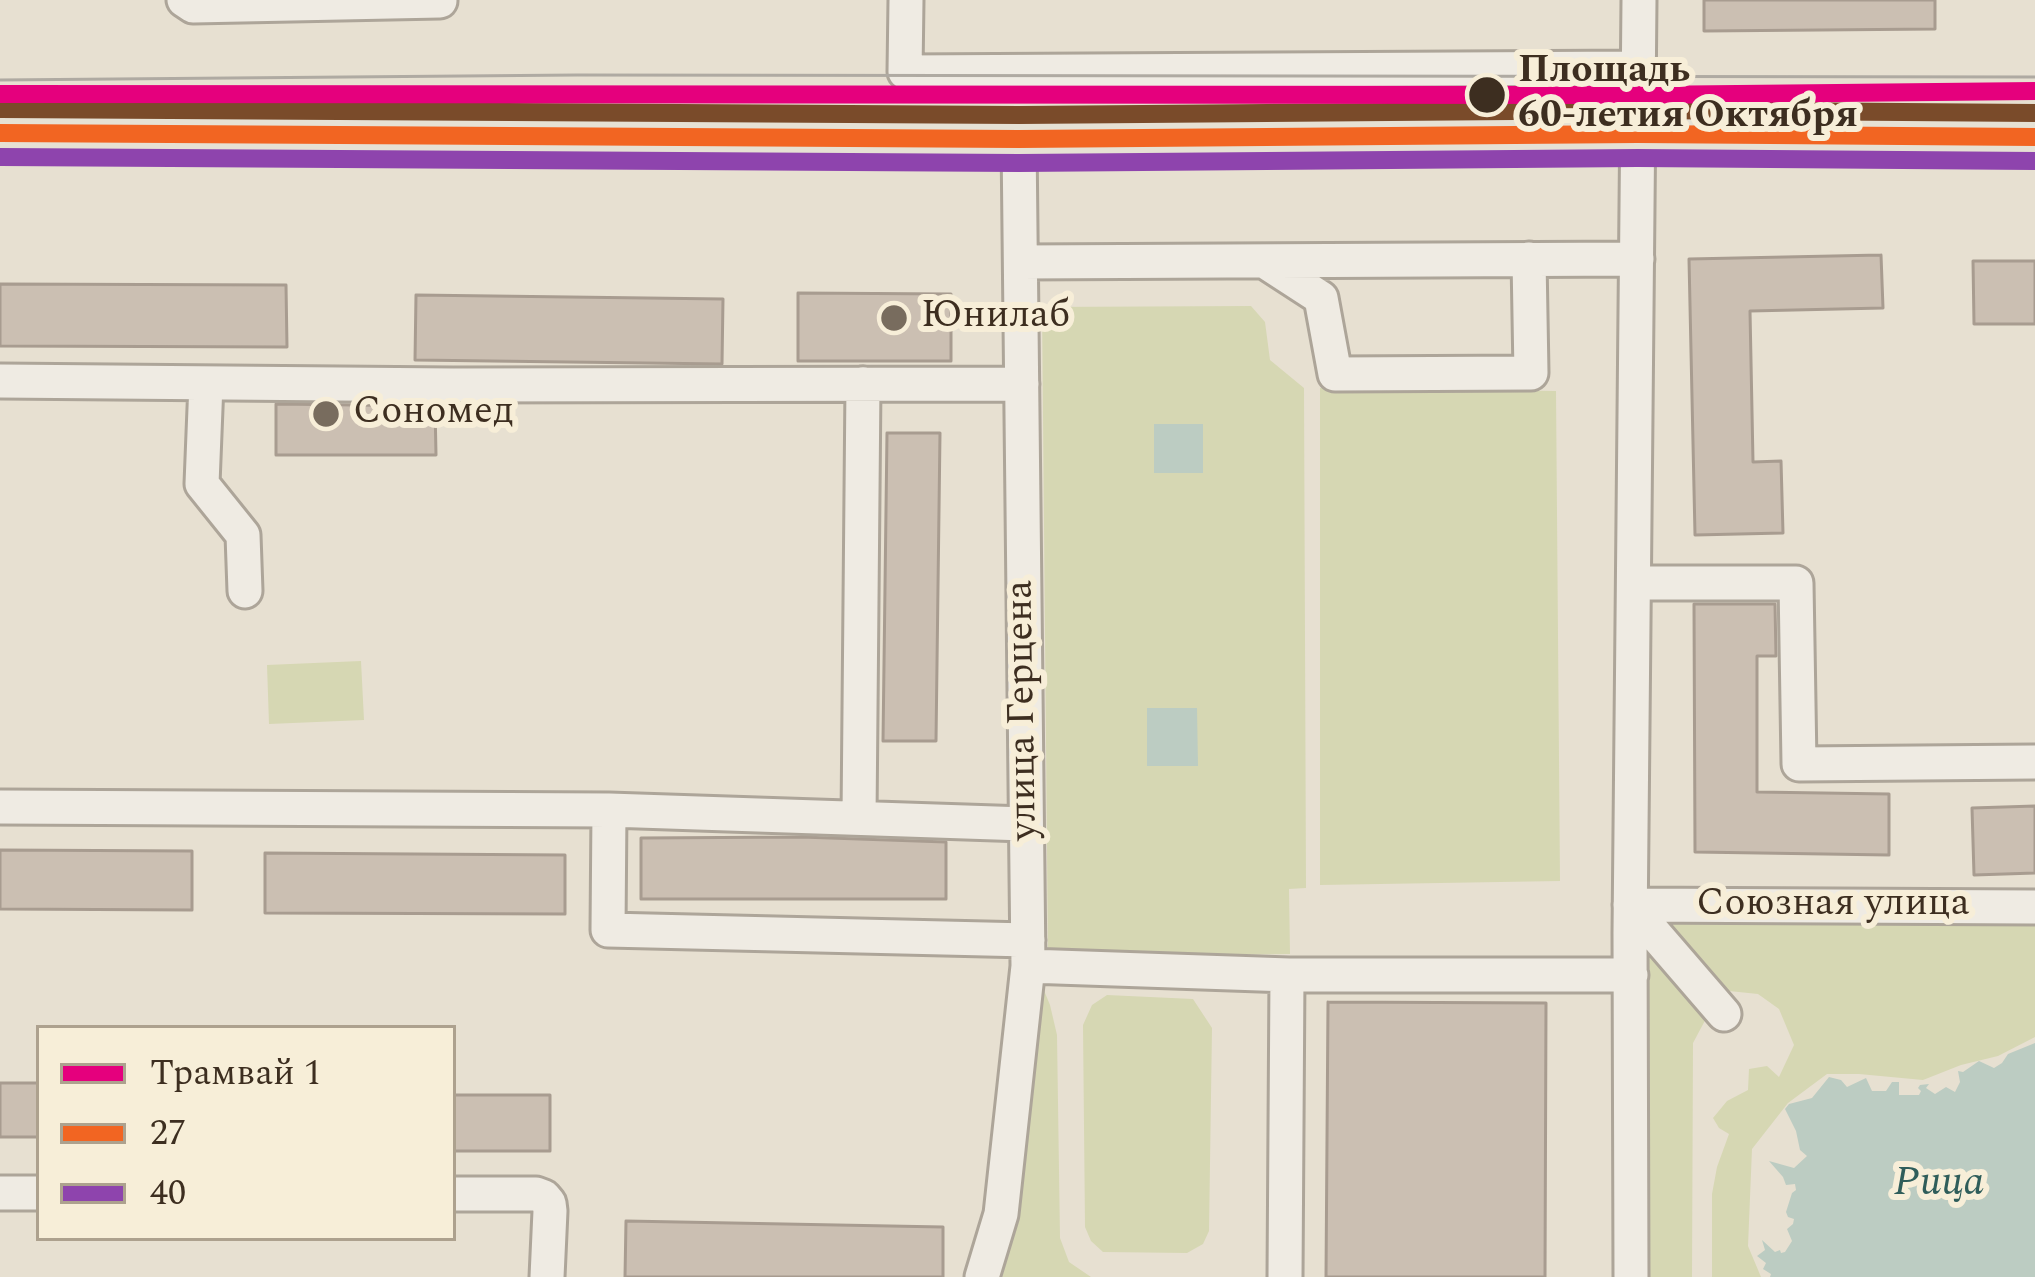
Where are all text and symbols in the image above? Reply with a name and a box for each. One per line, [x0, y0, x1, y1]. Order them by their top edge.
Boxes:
place label: Площадь 60-летия Октября [1518, 50, 1858, 141]
marker: Площадь 60-летия Октября [1466, 74, 1508, 116]
place label: Юнилаб [921, 295, 1070, 341]
marker: Юнилаб [878, 302, 910, 334]
place label: Сономед [353, 391, 514, 437]
marker: Сономед [310, 398, 342, 430]
street label: улица Герцена [999, 579, 1051, 841]
street label: Союзная улица [1696, 883, 1970, 929]
legend [36, 1025, 456, 1241]
text: Трамвай 1 [150, 1046, 322, 1101]
text: 27 [150, 1106, 186, 1161]
water label: Рица [1894, 1161, 1984, 1211]
text: 40 [150, 1166, 186, 1221]

